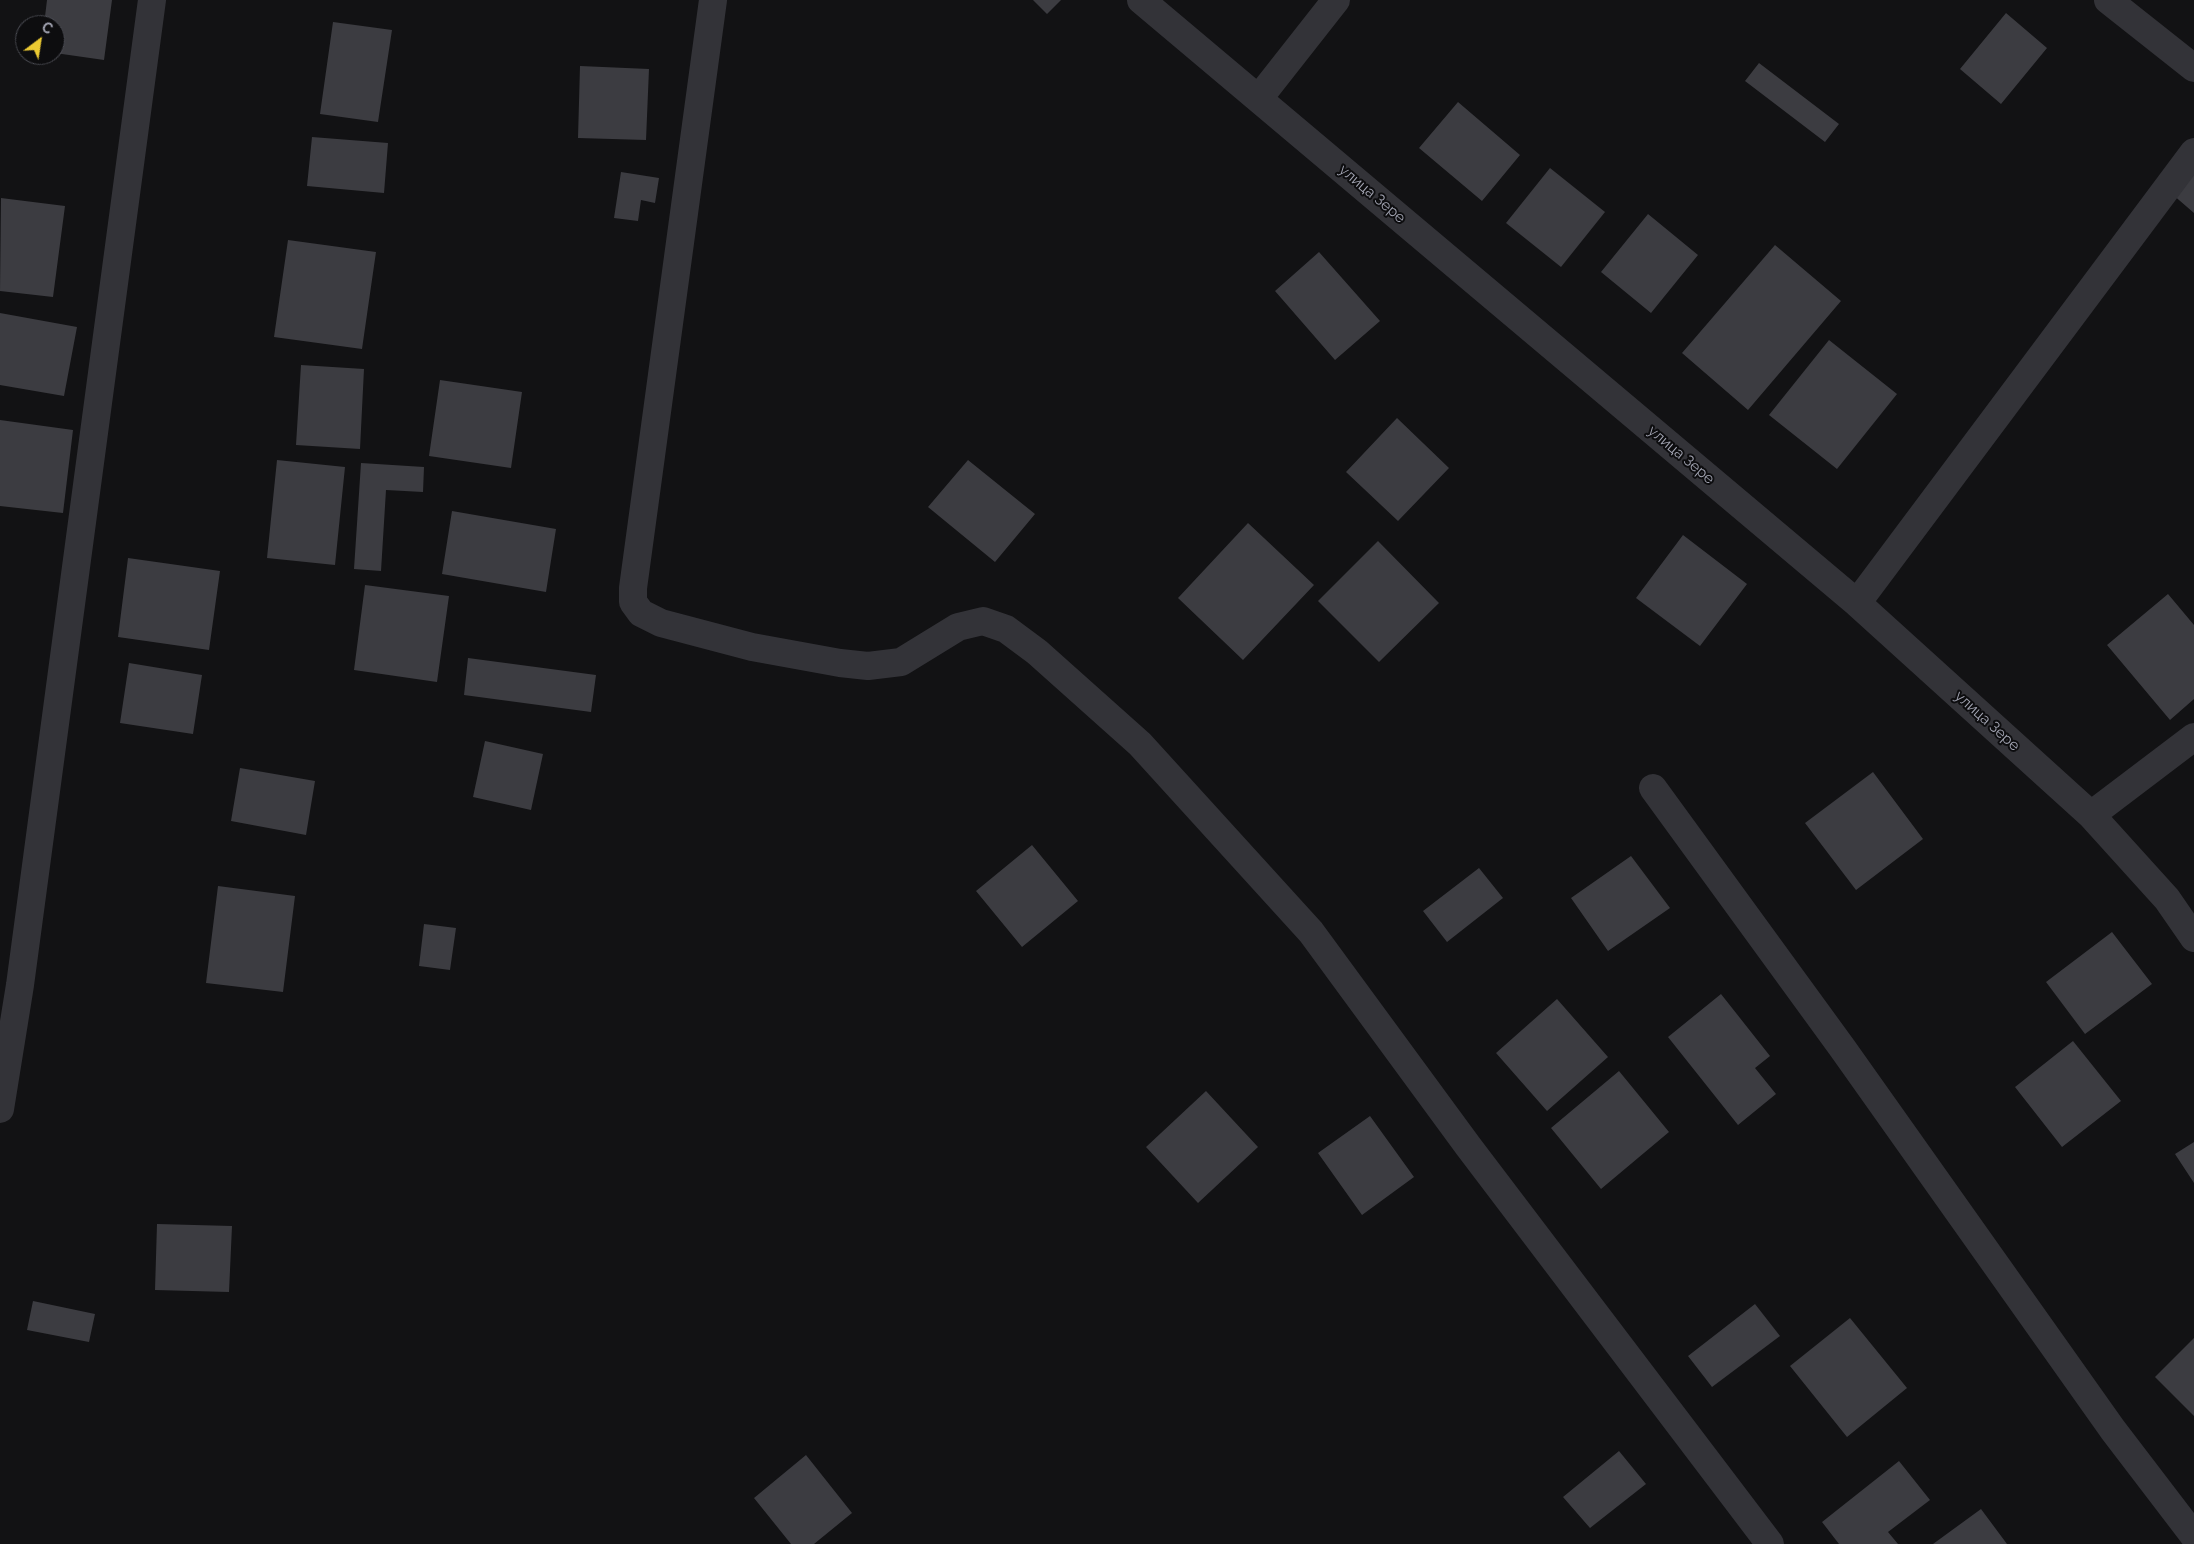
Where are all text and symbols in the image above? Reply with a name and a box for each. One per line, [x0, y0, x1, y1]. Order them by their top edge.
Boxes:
north arrow [15, 15, 65, 65]
text: С [39, 19, 55, 37]
street label: улица Зере [1335, 161, 1409, 227]
street label: улица Зере [1644, 422, 1718, 488]
street label: улица Зере [1951, 687, 2023, 755]

